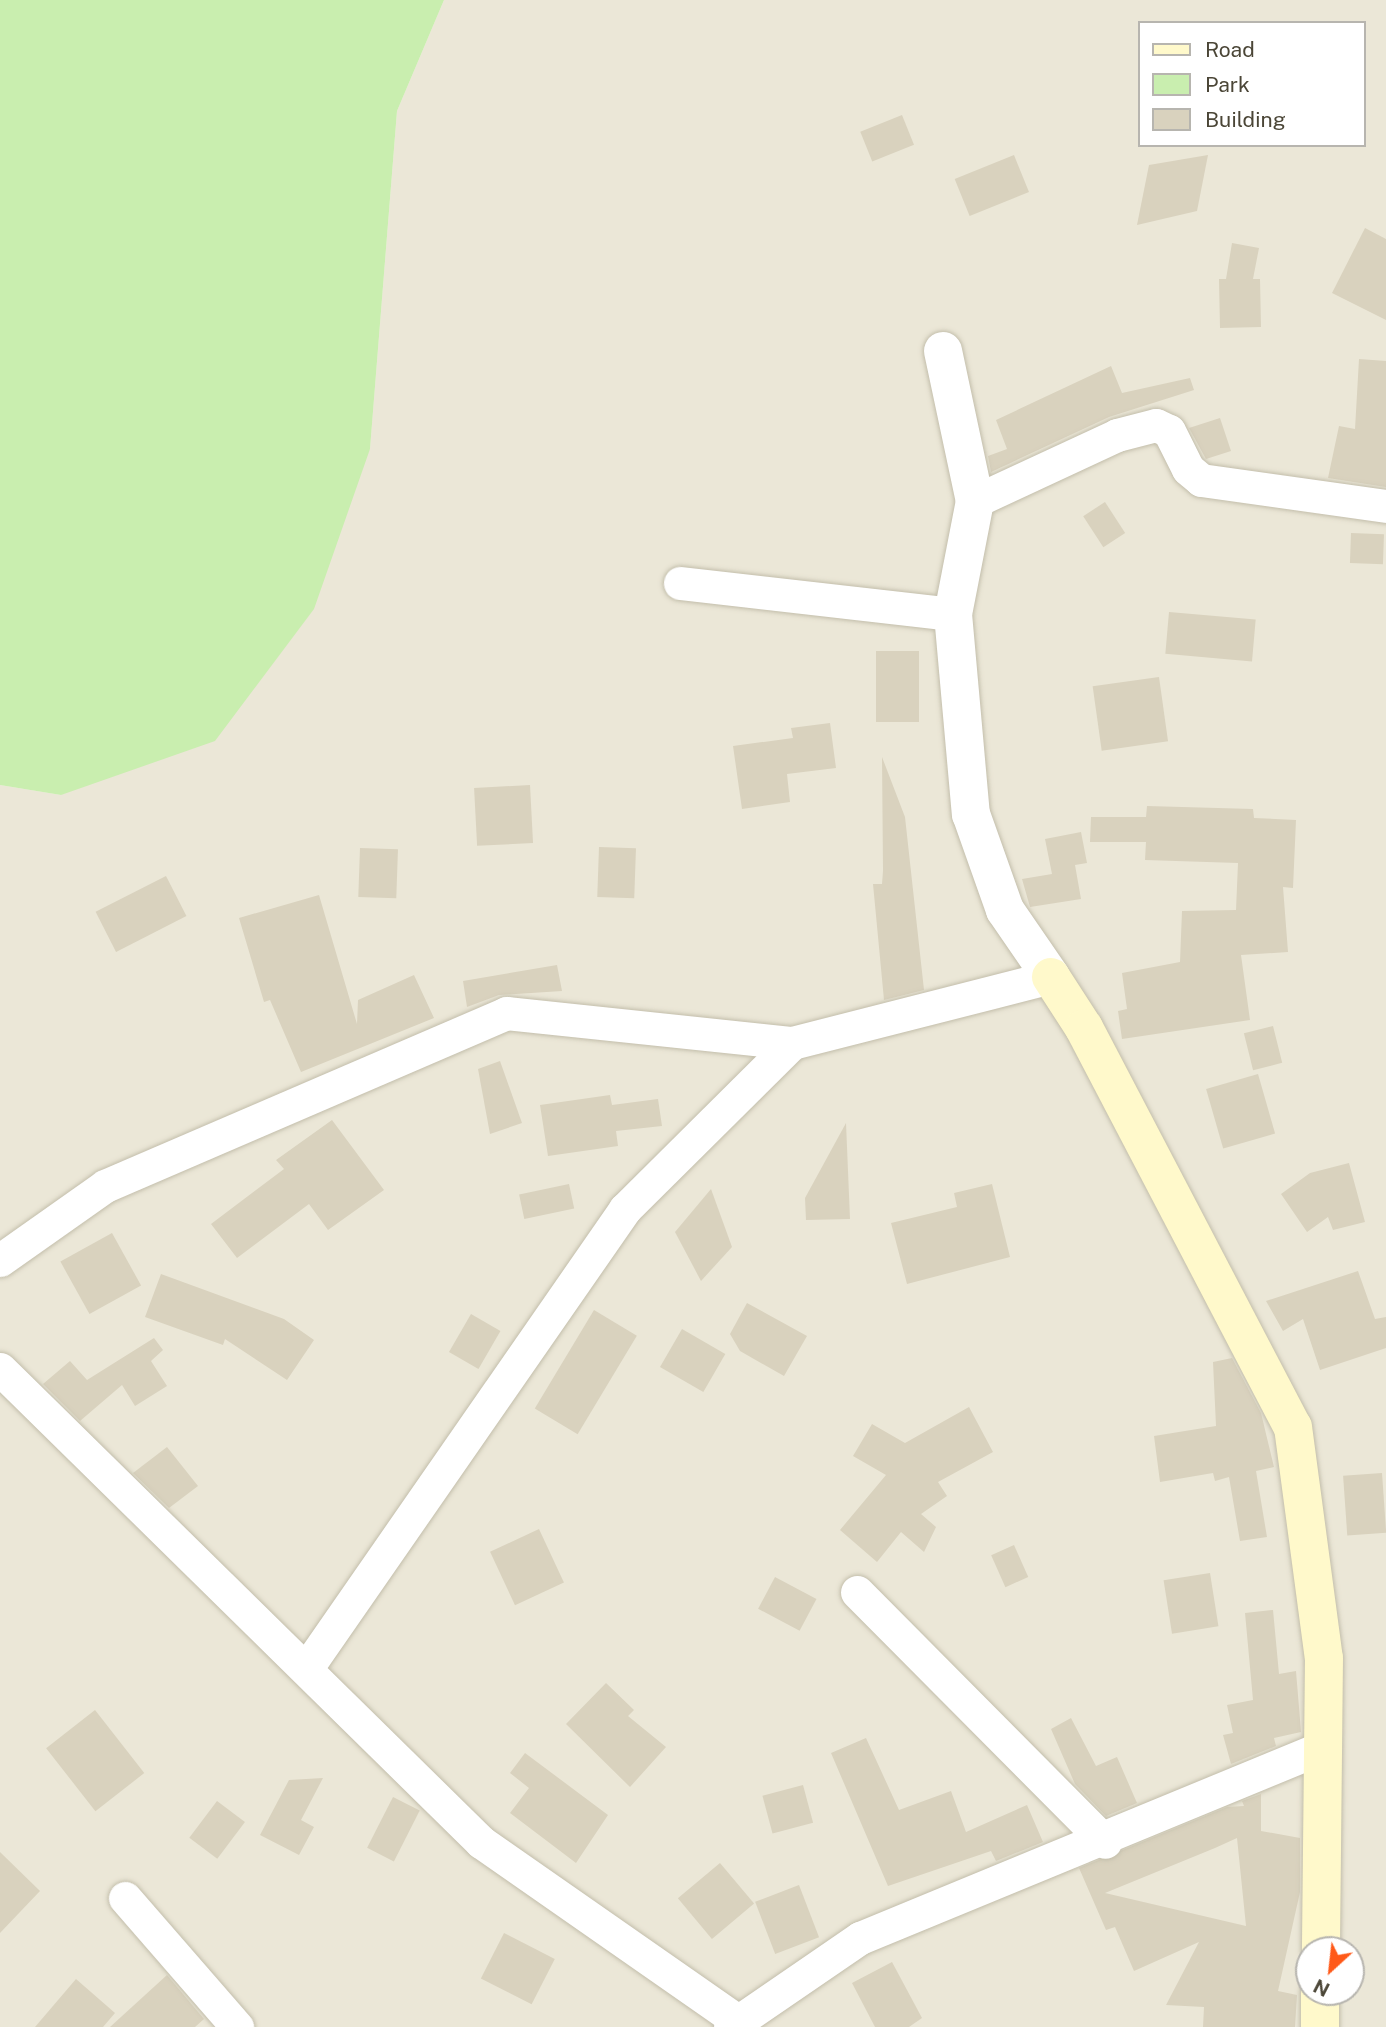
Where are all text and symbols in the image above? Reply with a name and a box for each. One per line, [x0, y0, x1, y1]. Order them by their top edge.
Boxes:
legend [1138, 21, 1365, 147]
text: Road [1205, 37, 1255, 62]
text: Park [1205, 72, 1250, 97]
text: Building [1205, 107, 1286, 132]
north arrow [1295, 1936, 1365, 2006]
text: N [1310, 1975, 1333, 2001]

